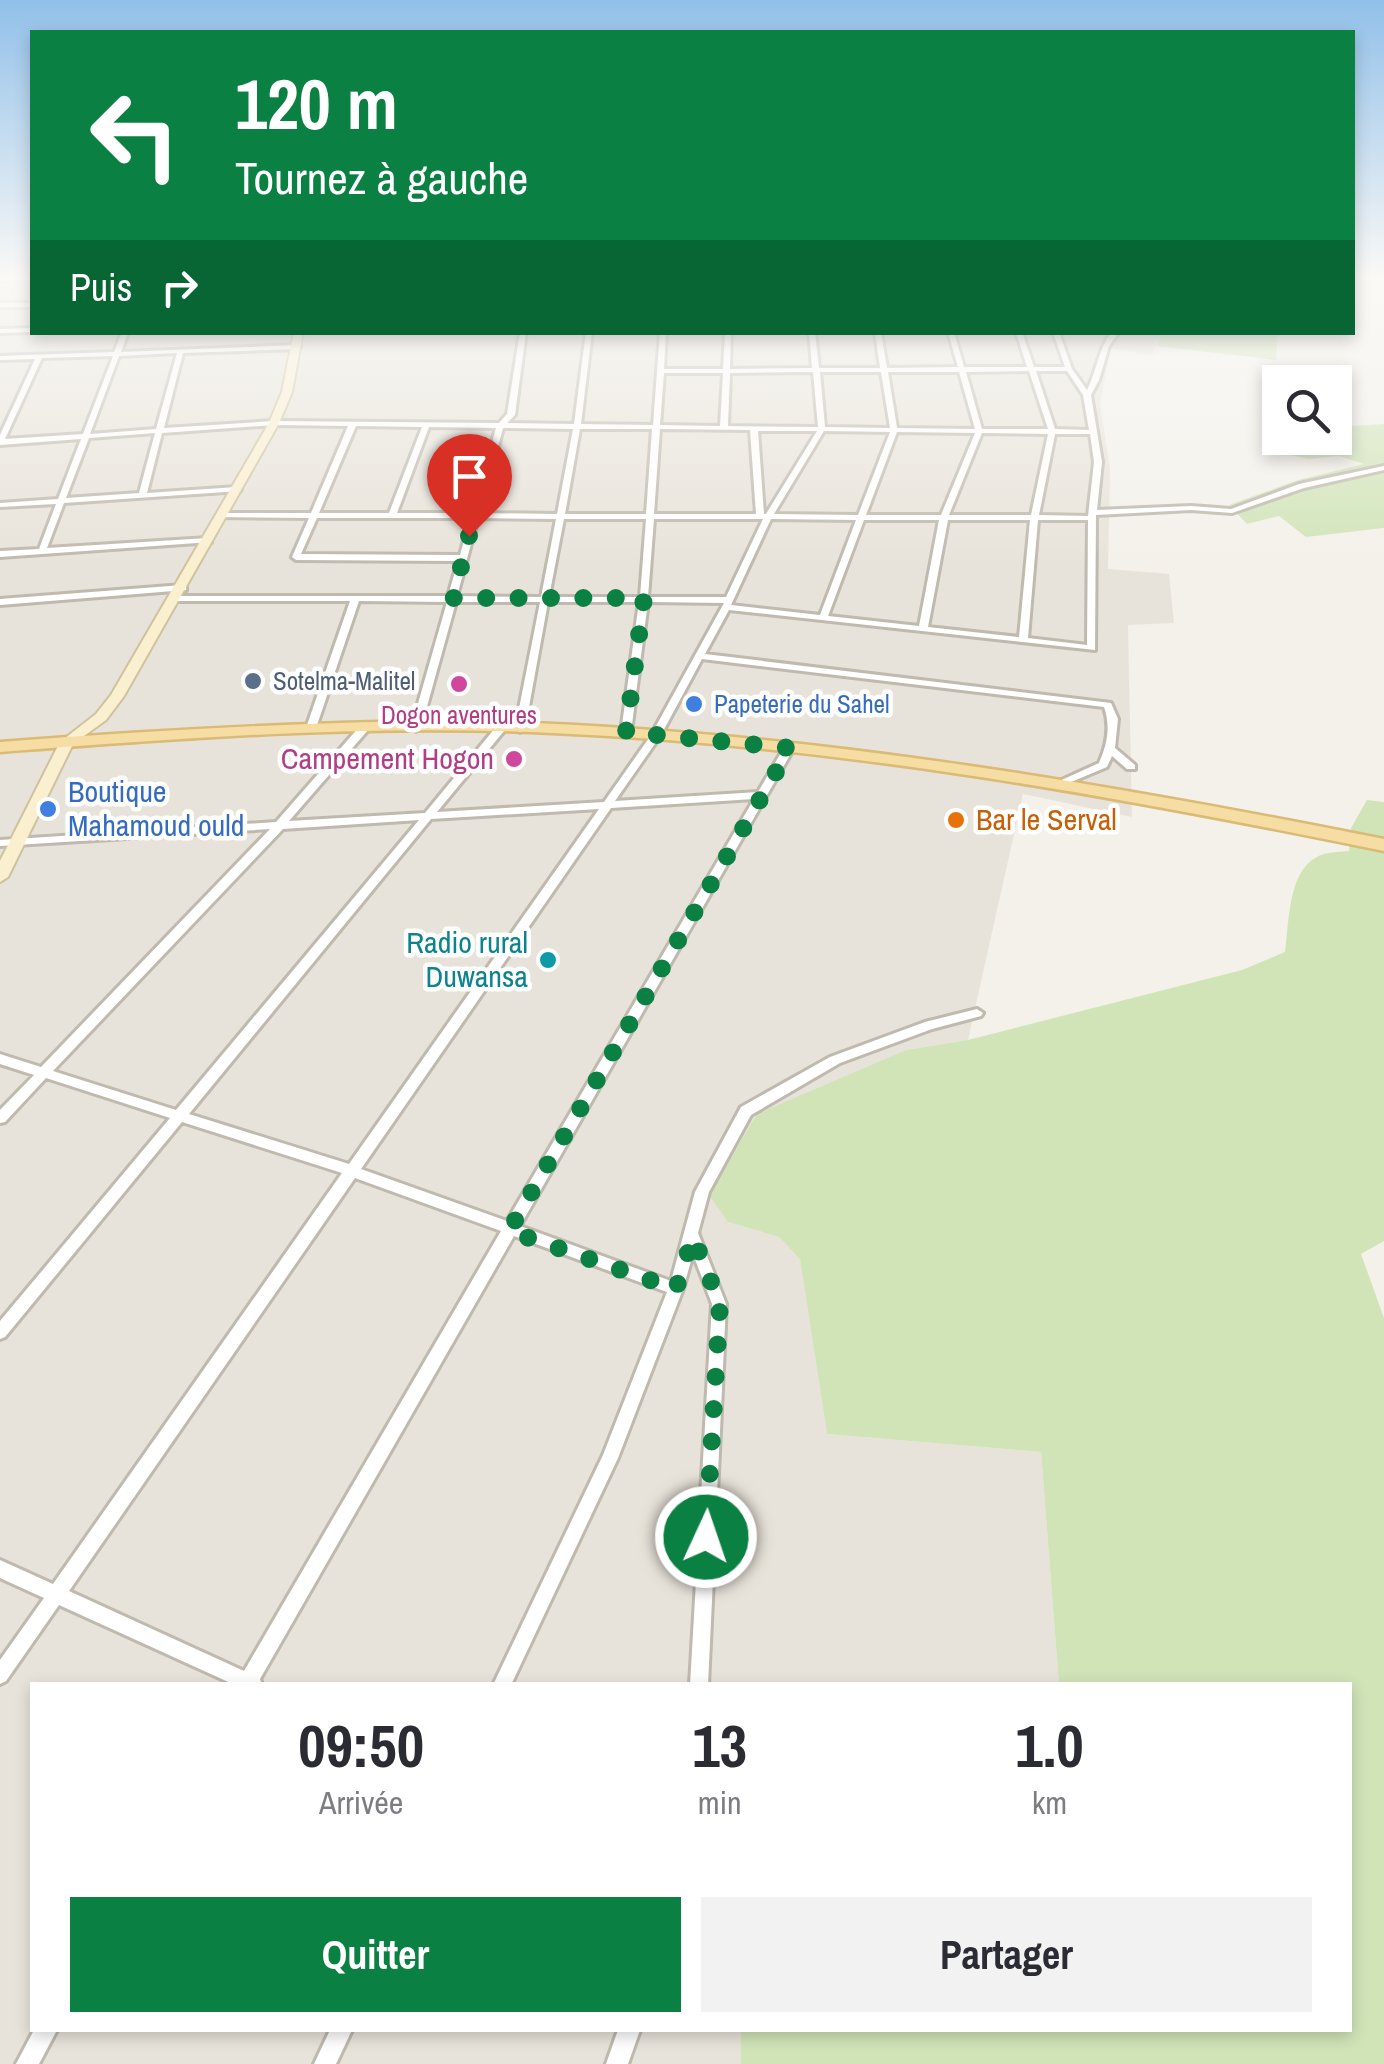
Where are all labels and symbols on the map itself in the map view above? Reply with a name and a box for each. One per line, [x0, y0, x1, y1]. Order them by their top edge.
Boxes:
pin [427, 434, 512, 537]
place label: Sotelma-Malitel [273, 664, 415, 698]
marker: Sotelma-Malitel [242, 670, 264, 692]
marker: Dogon aventures [448, 673, 470, 695]
place label: Papeterie du Sahel [714, 687, 890, 721]
marker: Papeterie du Sahel [683, 693, 705, 715]
place label: Dogon aventures [381, 698, 537, 732]
place label: Campement Hogon [281, 738, 494, 778]
marker: Campement Hogon [503, 748, 525, 770]
place label: Boutique Mahamoud ould [68, 771, 244, 845]
marker: Boutique Mahamoud ould [37, 798, 59, 820]
place label: Bar le Serval [976, 799, 1117, 839]
marker: Bar le Serval [945, 809, 967, 831]
place label: Radio rural Duwansa [406, 922, 528, 996]
marker: Radio rural Duwansa [537, 949, 559, 971]
position arrow [654, 1485, 758, 1589]

